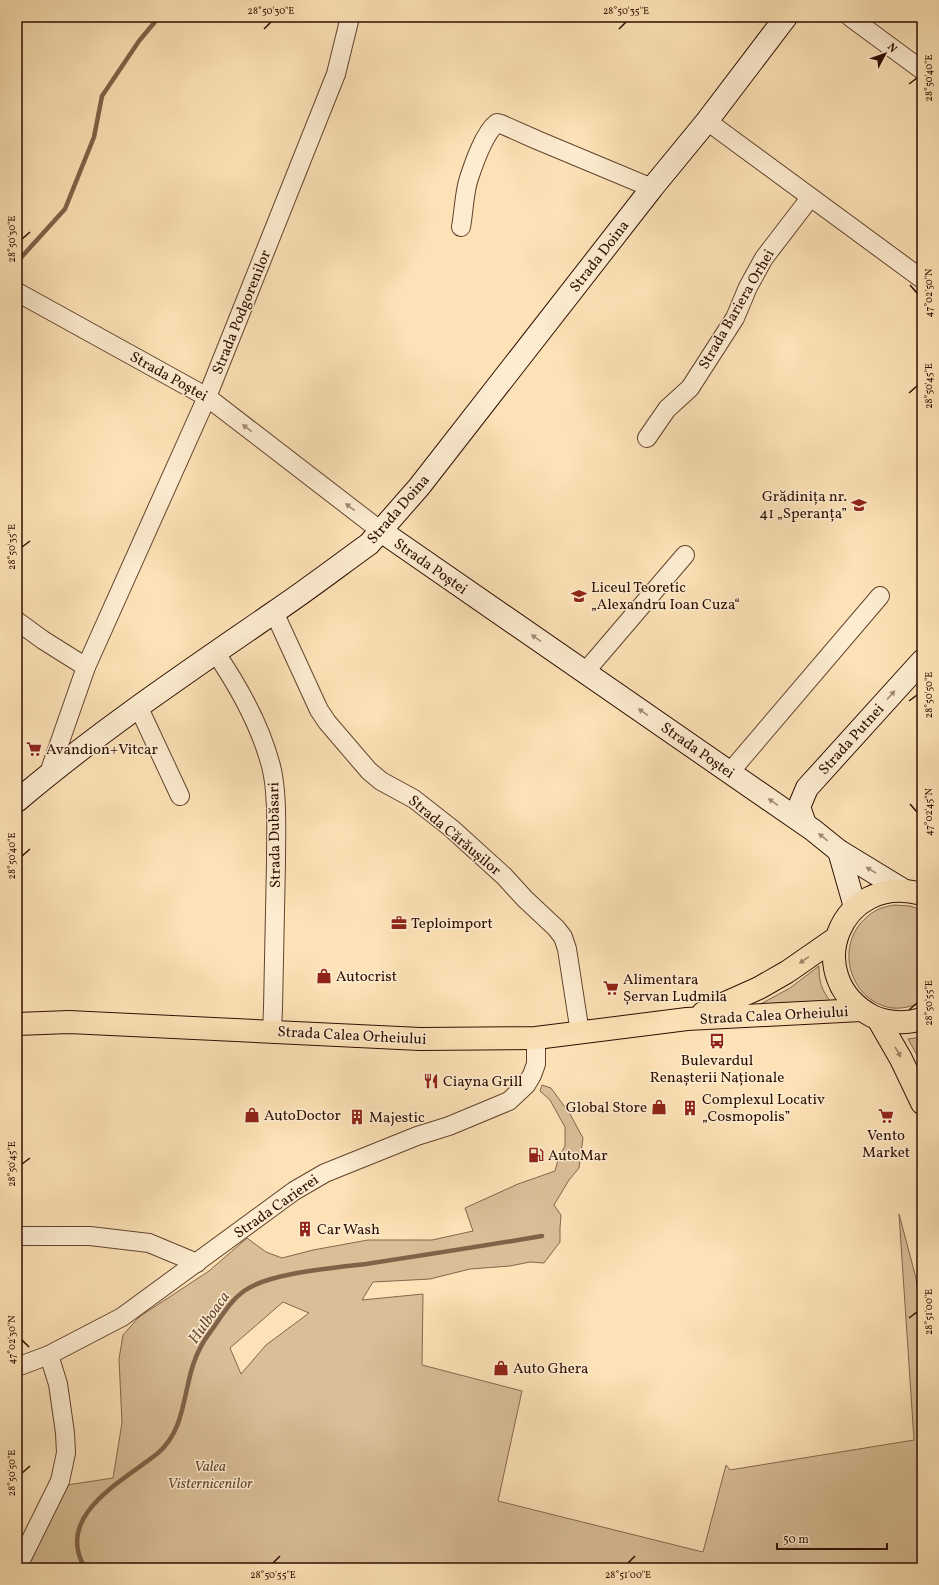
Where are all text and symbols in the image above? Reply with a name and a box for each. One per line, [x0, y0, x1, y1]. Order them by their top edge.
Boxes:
text: 28°50'30"E [248, 4, 294, 18]
text: 28°50'35"E [603, 4, 649, 18]
north arrow [865, 34, 905, 74]
text: N [883, 40, 900, 56]
text: 28°50'40"E [922, 55, 936, 101]
text: 28°50'30"E [5, 216, 19, 262]
street label: Strada Doina [565, 217, 635, 297]
street label: Strada Bariera Orhei [694, 246, 780, 374]
street label: Strada Podgorenilor [208, 247, 277, 378]
text: 47°02'50"N [922, 268, 936, 317]
street label: Strada Poștei [126, 347, 211, 407]
text: 28°50'45"E [922, 363, 936, 409]
one-way arrow [242, 424, 253, 432]
street label: Strada Doina [363, 471, 435, 549]
place label: Grădinița nr. 41 „Speranța” [759, 487, 847, 525]
school or university icon: Grădinița nr. 41 „Speranța” [850, 496, 868, 514]
one-way arrow [345, 503, 356, 512]
text: 28°50'35"E [5, 524, 19, 570]
street label: Strada Poștei [389, 534, 471, 600]
place label: Liceul Teoretic „Alexandru Ioan Cuza“ [591, 578, 740, 616]
school or university icon: Liceul Teoretic „Alexandru Ioan Cuza“ [570, 587, 588, 605]
one-way arrow [531, 634, 542, 642]
text: 28°50'50"E [922, 672, 936, 718]
one-way arrow [887, 689, 896, 700]
street label: Strada Putnei [814, 700, 890, 780]
one-way arrow [638, 708, 649, 716]
street label: Strada Poștei [656, 718, 738, 784]
supermarket icon: Avandion+Vitcar [25, 740, 43, 758]
place label: Avandion+Vitcar [46, 740, 158, 761]
street label: Strada Dubăsari [264, 782, 287, 888]
text: 47°02'45"N [922, 787, 936, 836]
street label: Strada Cărăușilor [403, 791, 505, 881]
one-way arrow [768, 798, 778, 806]
text: 28°50'40"E [5, 833, 19, 879]
one-way arrow [817, 833, 828, 842]
one-way arrow [866, 866, 876, 874]
office icon: Teploimport [390, 914, 408, 932]
place label: Teploimport [411, 914, 493, 935]
one-way arrow [799, 956, 809, 964]
shop icon: Autocrist [315, 967, 333, 985]
place label: Autocrist [336, 967, 397, 988]
place label: Alimentara Șervan Ludmila [623, 970, 727, 1008]
supermarket icon: Alimentara Șervan Ludmila [602, 979, 620, 997]
text: 28°50'55"E [922, 980, 936, 1026]
street label: Strada Calea Orheiului [699, 1002, 849, 1031]
street label: Strada Calea Orheiului [277, 1022, 427, 1051]
bus stop icon: Bulevardul Renașterii Naționale [708, 1032, 726, 1050]
one-way arrow [894, 1046, 901, 1058]
place label: Bulevardul Renașterii Naționale [650, 1051, 784, 1089]
restaurant icon: Ciayna Grill [422, 1072, 440, 1090]
place label: Ciayna Grill [443, 1072, 523, 1093]
place label: Complexul Locativ „Cosmopolis” [702, 1090, 825, 1128]
place label: Global Store [566, 1098, 647, 1119]
shop icon: Global Store [650, 1098, 668, 1116]
building icon: Complexul Locativ „Cosmopolis” [681, 1099, 699, 1117]
shop icon: AutoDoctor [243, 1106, 261, 1124]
place label: AutoDoctor [264, 1106, 341, 1127]
supermarket icon: Vento Market [877, 1107, 895, 1125]
building icon: Majestic [348, 1108, 366, 1126]
place label: Majestic [369, 1108, 425, 1129]
place label: Vento Market [862, 1126, 910, 1164]
text: 28°50'45"E [5, 1141, 19, 1187]
fuel station icon: AutoMar [527, 1146, 545, 1164]
place label: AutoMar [548, 1146, 608, 1167]
street label: Strada Carierei [230, 1170, 324, 1244]
building icon: Car Wash [296, 1220, 314, 1238]
place label: Car Wash [317, 1220, 380, 1241]
water label: Hulboaca [184, 1287, 236, 1349]
text: 28°51'00"E [922, 1289, 936, 1335]
text: 47°02'30"N [5, 1315, 19, 1365]
shop icon: Auto Ghera [492, 1359, 510, 1377]
place label: Auto Ghera [513, 1359, 589, 1380]
text: 28°50'50"E [5, 1450, 19, 1496]
park label: Valea Visternicenilor [167, 1457, 253, 1495]
scale bar [777, 1525, 887, 1551]
text: 50 m [783, 1532, 809, 1548]
text: 28°50'55"E [250, 1568, 296, 1582]
text: 28°51'00"E [605, 1568, 651, 1582]

